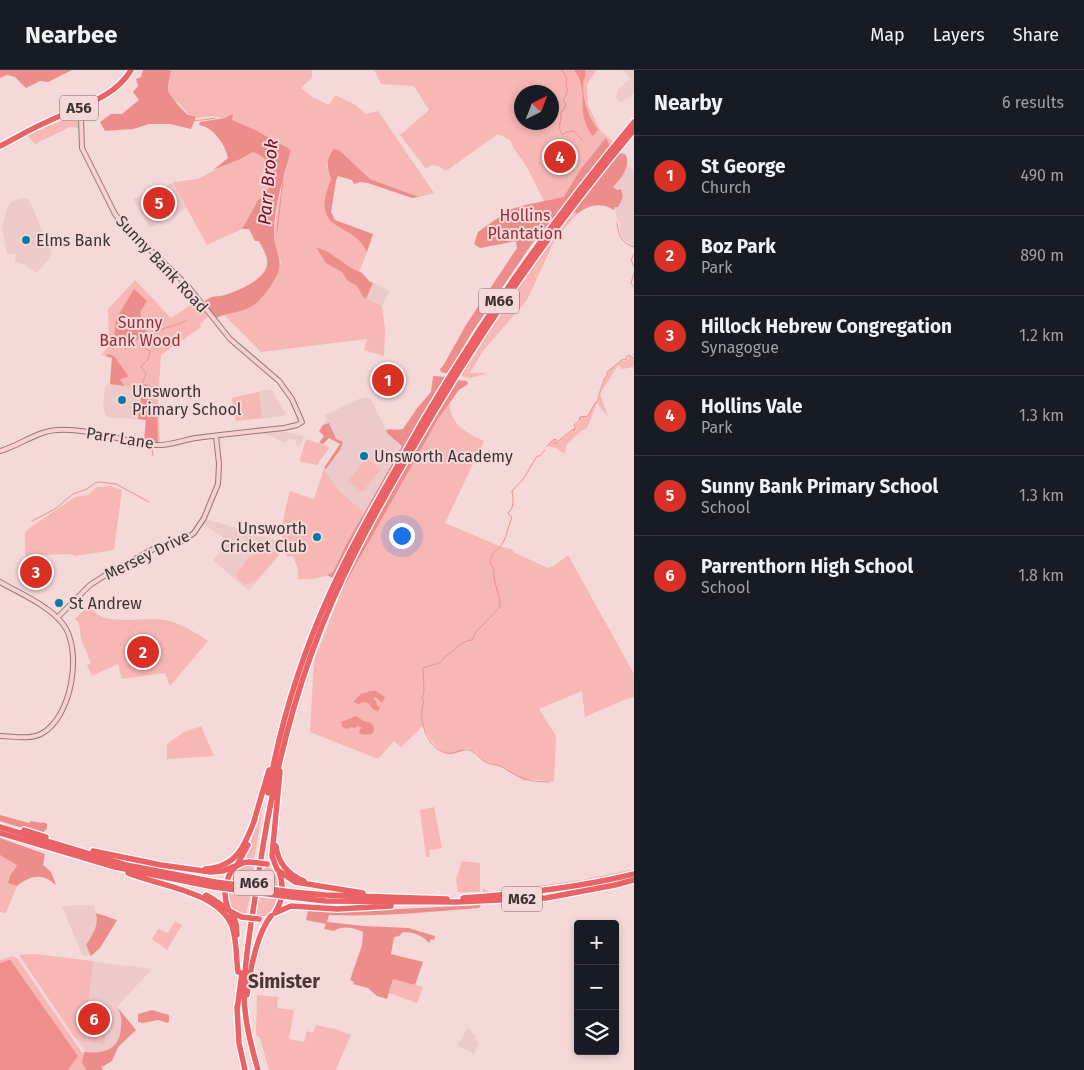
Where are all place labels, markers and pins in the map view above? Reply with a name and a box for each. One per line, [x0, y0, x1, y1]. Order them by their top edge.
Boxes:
pin: 4 [544, 138, 576, 176]
pin: 5 [143, 184, 175, 222]
place label: Elms Bank [36, 231, 111, 250]
marker: Elms Bank [20, 234, 32, 246]
pin: 1 [372, 361, 404, 399]
place label: Unsworth Primary School [132, 382, 242, 419]
marker: Unsworth Primary School [116, 394, 128, 406]
place label: Unsworth Academy [374, 447, 513, 466]
marker: Unsworth Academy [358, 450, 370, 462]
place label: Unsworth Cricket Club [221, 519, 307, 556]
marker: Unsworth Cricket Club [311, 531, 323, 543]
pin: 3 [20, 553, 52, 591]
place label: St Andrew [69, 594, 142, 613]
marker: St Andrew [53, 597, 65, 609]
pin: 2 [127, 633, 159, 671]
pin: 6 [78, 1000, 110, 1038]

